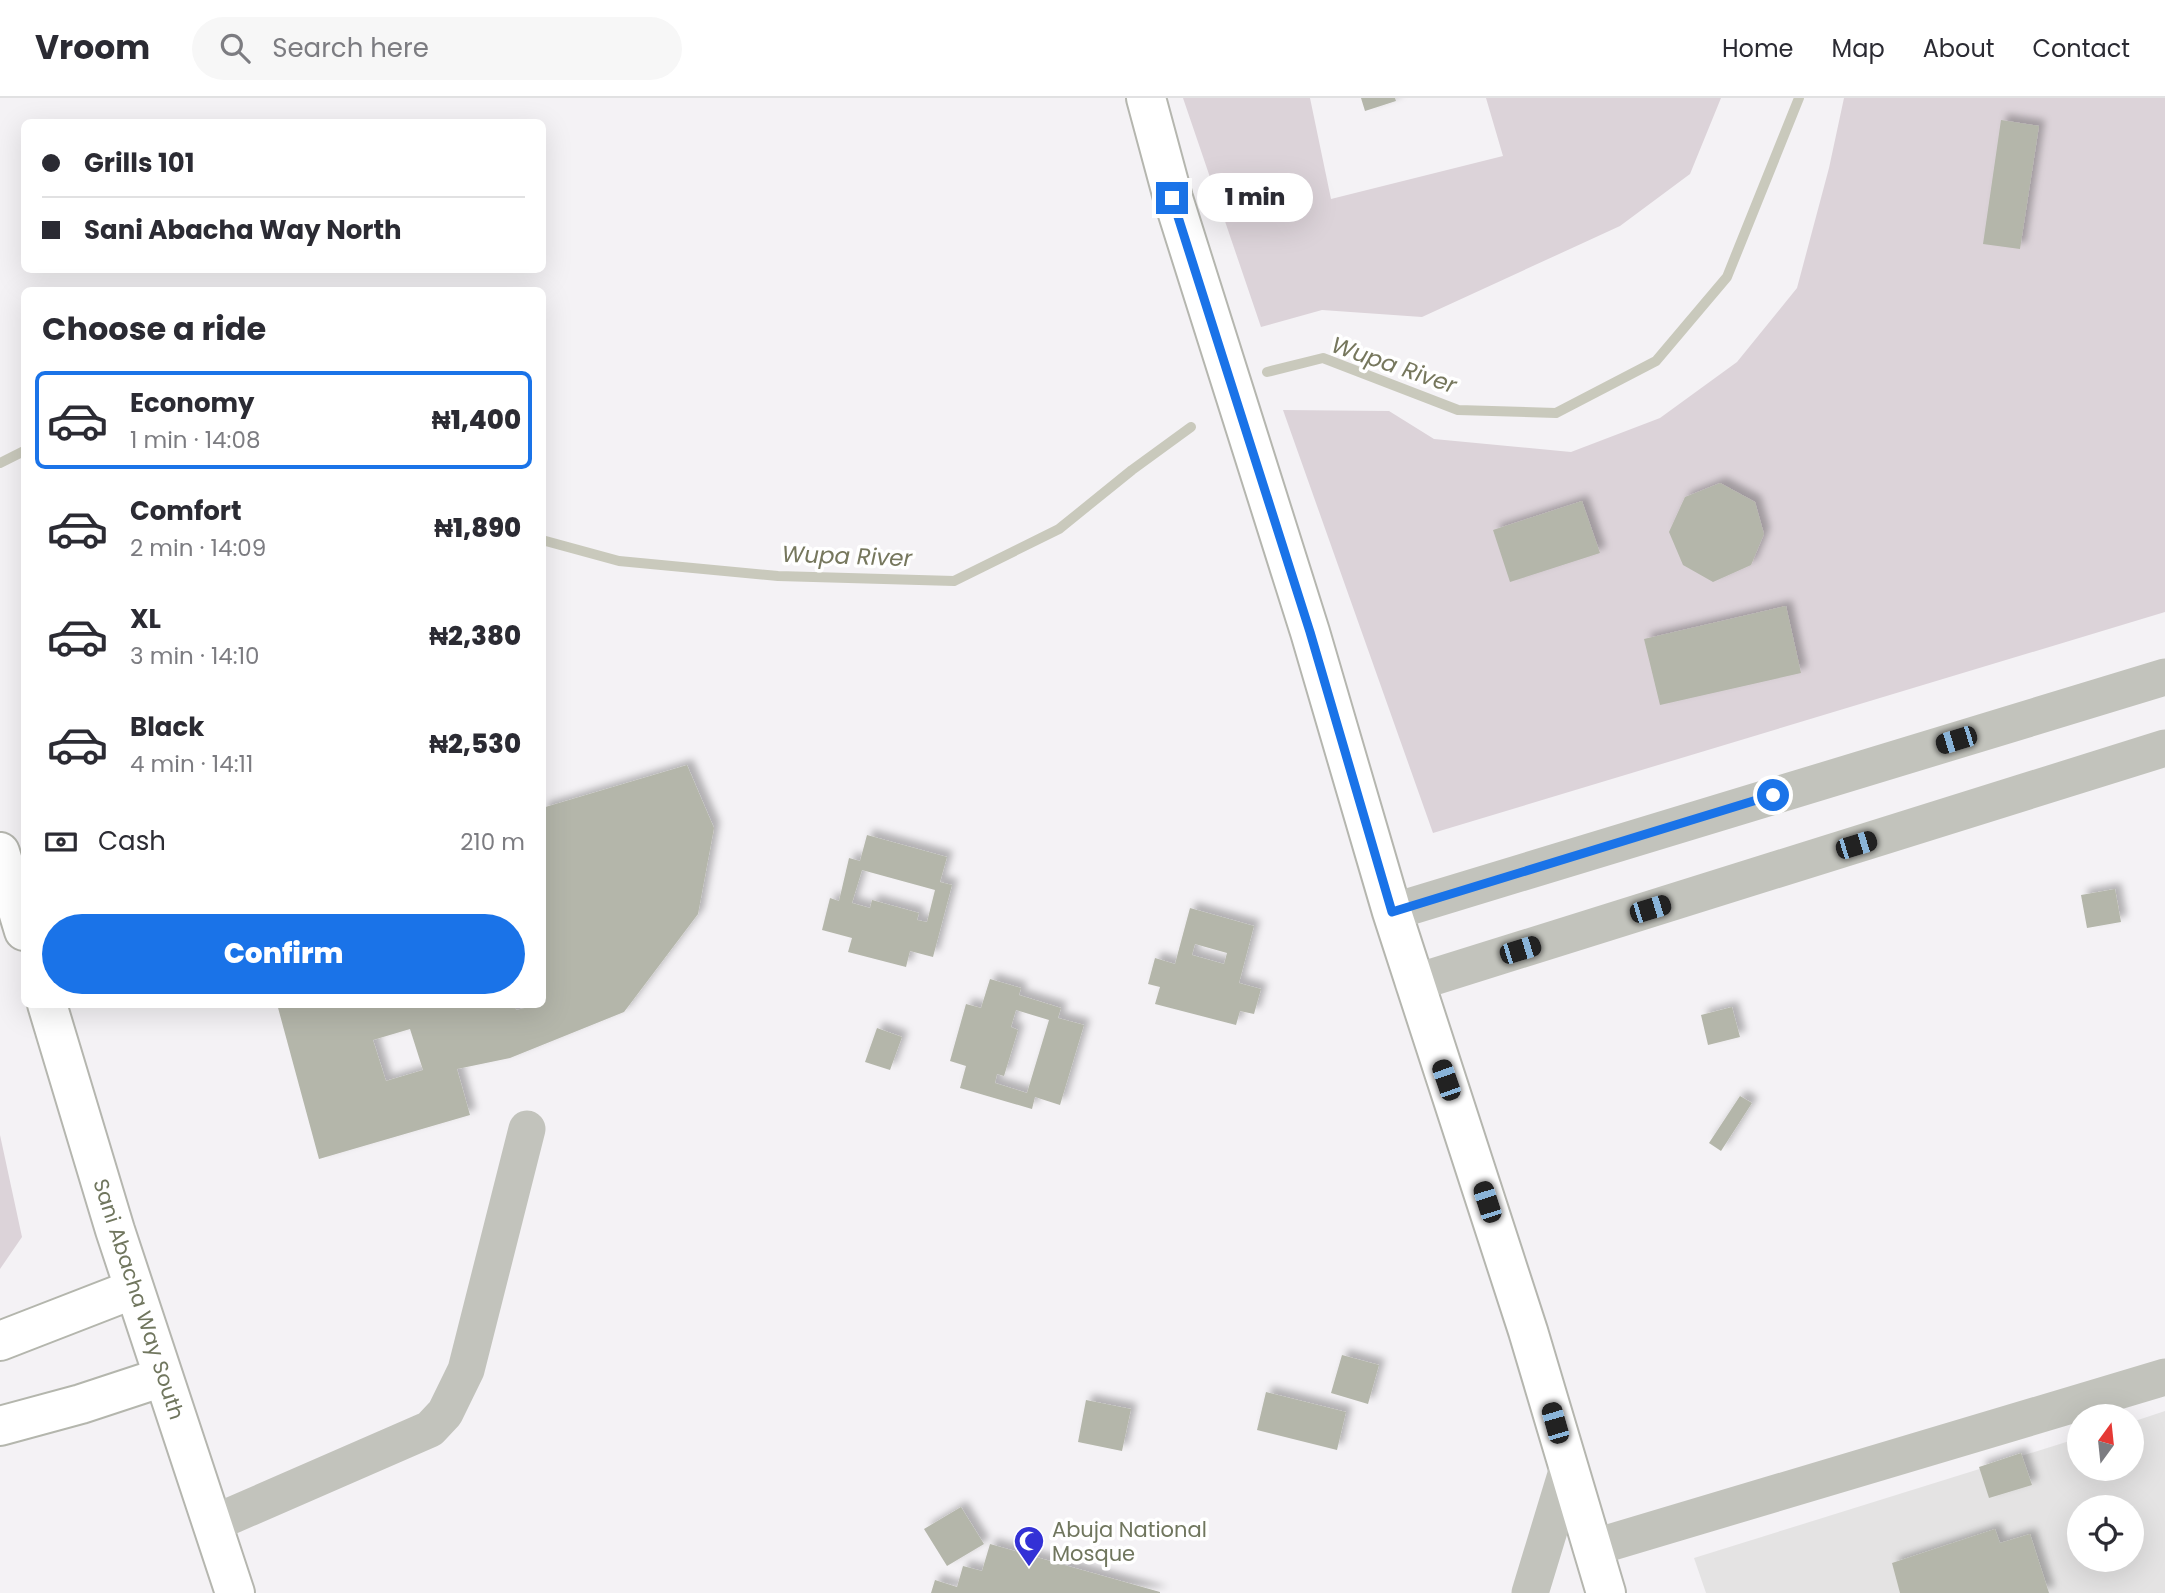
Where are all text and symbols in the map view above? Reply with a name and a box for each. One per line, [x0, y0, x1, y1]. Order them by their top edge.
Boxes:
search box [192, 17, 682, 80]
text: Vroom [35, 24, 150, 71]
icon: search [216, 29, 254, 67]
text: Search here [272, 30, 429, 66]
text: Home [1722, 32, 1794, 65]
text: Map [1832, 32, 1885, 65]
text: About [1923, 32, 1994, 65]
text: Contact [2032, 32, 2130, 65]
text: Grills 101 [84, 145, 194, 181]
callout: 1 min [1196, 174, 1312, 222]
text: 1 min [1225, 181, 1285, 213]
route end [1156, 182, 1188, 214]
text: Sani Abacha Way North [84, 212, 402, 248]
text: Choose a ride [42, 306, 266, 351]
water label: Wupa River [1327, 329, 1462, 402]
text: Economy [130, 385, 254, 421]
icon: car [46, 389, 109, 452]
text: ₦1,400 [432, 402, 521, 438]
text: 1 min · 14:08 [130, 424, 260, 456]
text: Comfort [130, 493, 242, 529]
icon: car [46, 497, 109, 560]
text: ₦1,890 [434, 510, 521, 546]
text: 2 min · 14:09 [130, 532, 266, 564]
water label: Wupa River [781, 538, 914, 574]
text: XL [130, 601, 161, 637]
icon: car [46, 605, 109, 668]
text: ₦2,380 [429, 618, 521, 654]
text: 3 min · 14:10 [130, 640, 259, 672]
text: Black [130, 709, 204, 745]
icon: car [46, 713, 109, 776]
car [1933, 724, 1980, 756]
text: ₦2,530 [429, 726, 521, 762]
text: 4 min · 14:11 [130, 748, 253, 780]
route start [1757, 779, 1789, 811]
icon: cash [42, 823, 80, 861]
text: Cash [98, 823, 166, 859]
text: 210 m [460, 826, 525, 858]
car [1833, 829, 1880, 861]
car [1627, 893, 1674, 925]
button: Confirm [42, 914, 525, 994]
car [1497, 934, 1544, 966]
car [1430, 1057, 1463, 1103]
street label: Sani Abacha Way South [86, 1175, 192, 1423]
car [1471, 1179, 1504, 1225]
car [1540, 1400, 1571, 1446]
north arrow [2067, 1404, 2144, 1480]
map controls [2067, 1404, 2144, 1572]
button: locate [2067, 1495, 2144, 1572]
place label: Abuja National Mosque [1052, 1515, 1207, 1568]
mosque icon: Abuja National Mosque [1012, 1524, 1046, 1568]

